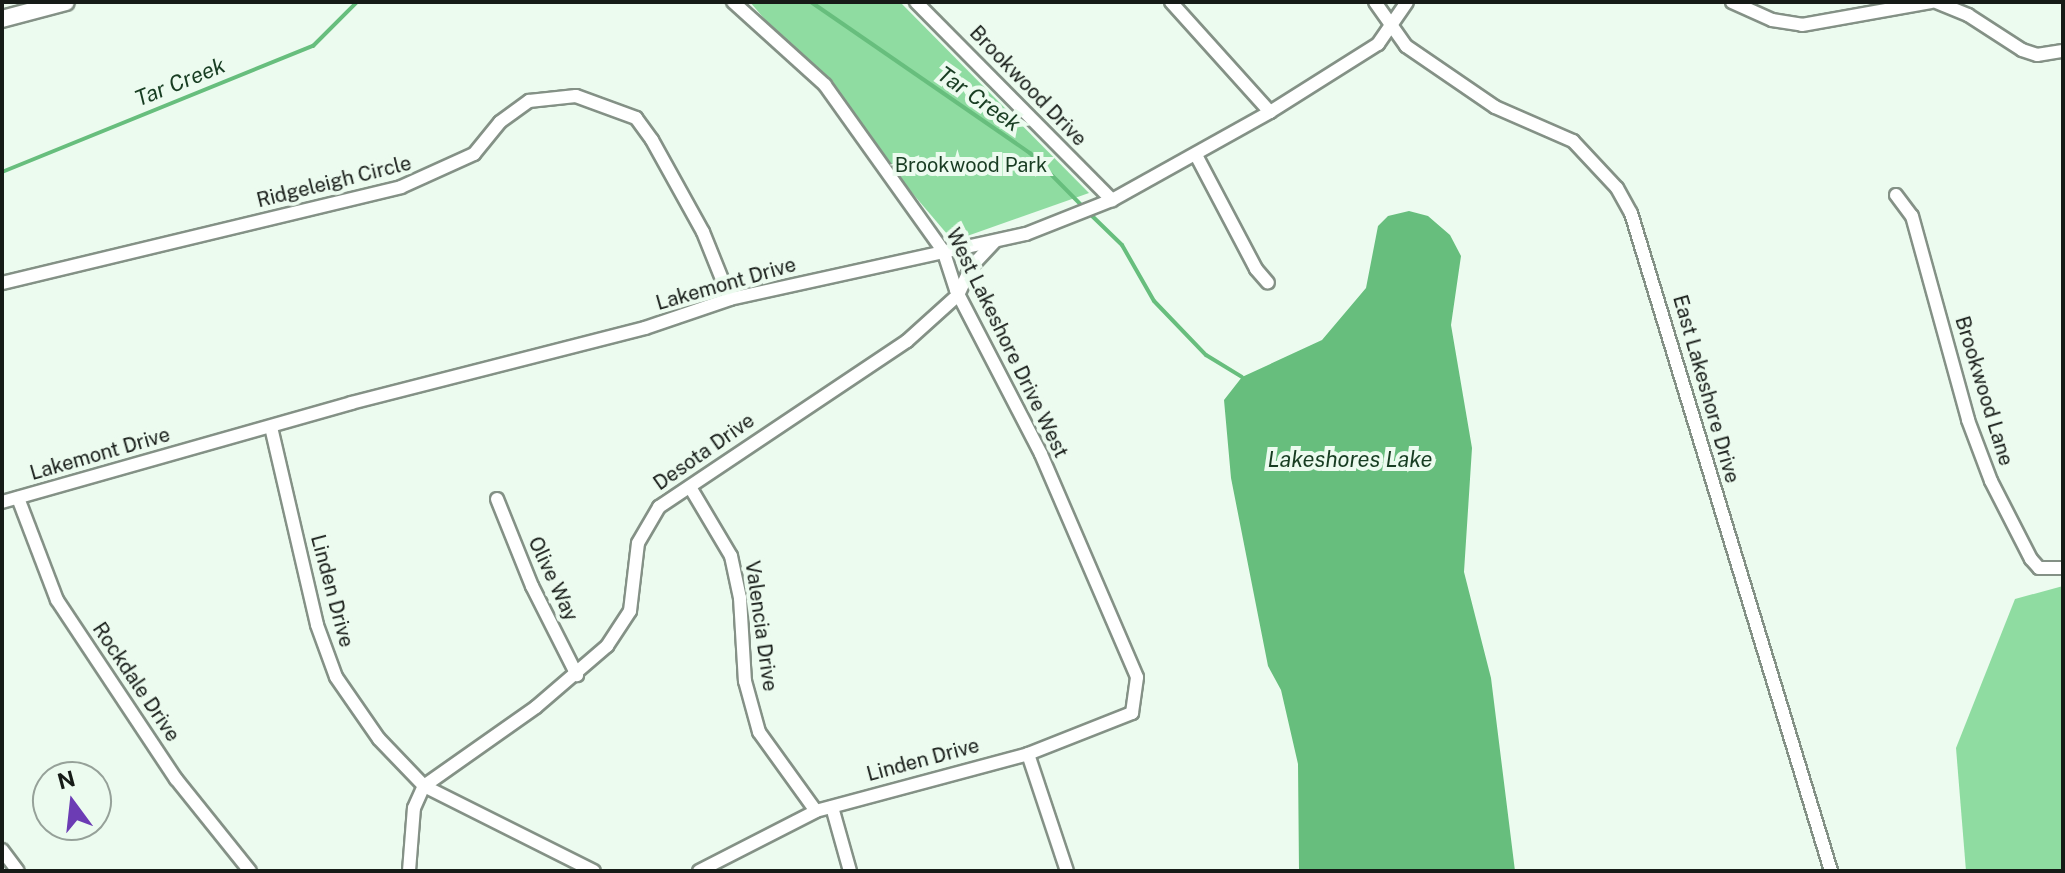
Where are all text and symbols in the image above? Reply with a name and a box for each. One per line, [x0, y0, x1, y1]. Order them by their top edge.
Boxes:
street label: Brookwood Drive [965, 21, 1091, 151]
water label: Tar Creek [131, 52, 229, 112]
water label: Tar Creek [932, 61, 1026, 137]
street label: Ridgeleigh Circle [254, 151, 414, 213]
park label: Brookwood Park [895, 153, 1047, 177]
street label: West Lakeshore Drive West [941, 224, 1073, 462]
street label: Lakemont Drive [653, 253, 799, 315]
street label: East Lakeshore Drive [1668, 292, 1744, 486]
street label: Brookwood Lane [1950, 313, 2018, 469]
street label: Desota Drive [649, 408, 759, 496]
street label: Lakemont Drive [27, 423, 173, 485]
water label: Lakeshores Lake [1267, 447, 1433, 473]
street label: Linden Drive [305, 532, 359, 650]
street label: Olive Way [523, 533, 583, 625]
street label: Valencia Drive [740, 559, 782, 693]
street label: Rockdale Drive [87, 618, 185, 746]
street label: Linden Drive [864, 733, 982, 787]
north arrow [32, 761, 112, 841]
text: N [55, 765, 78, 795]

